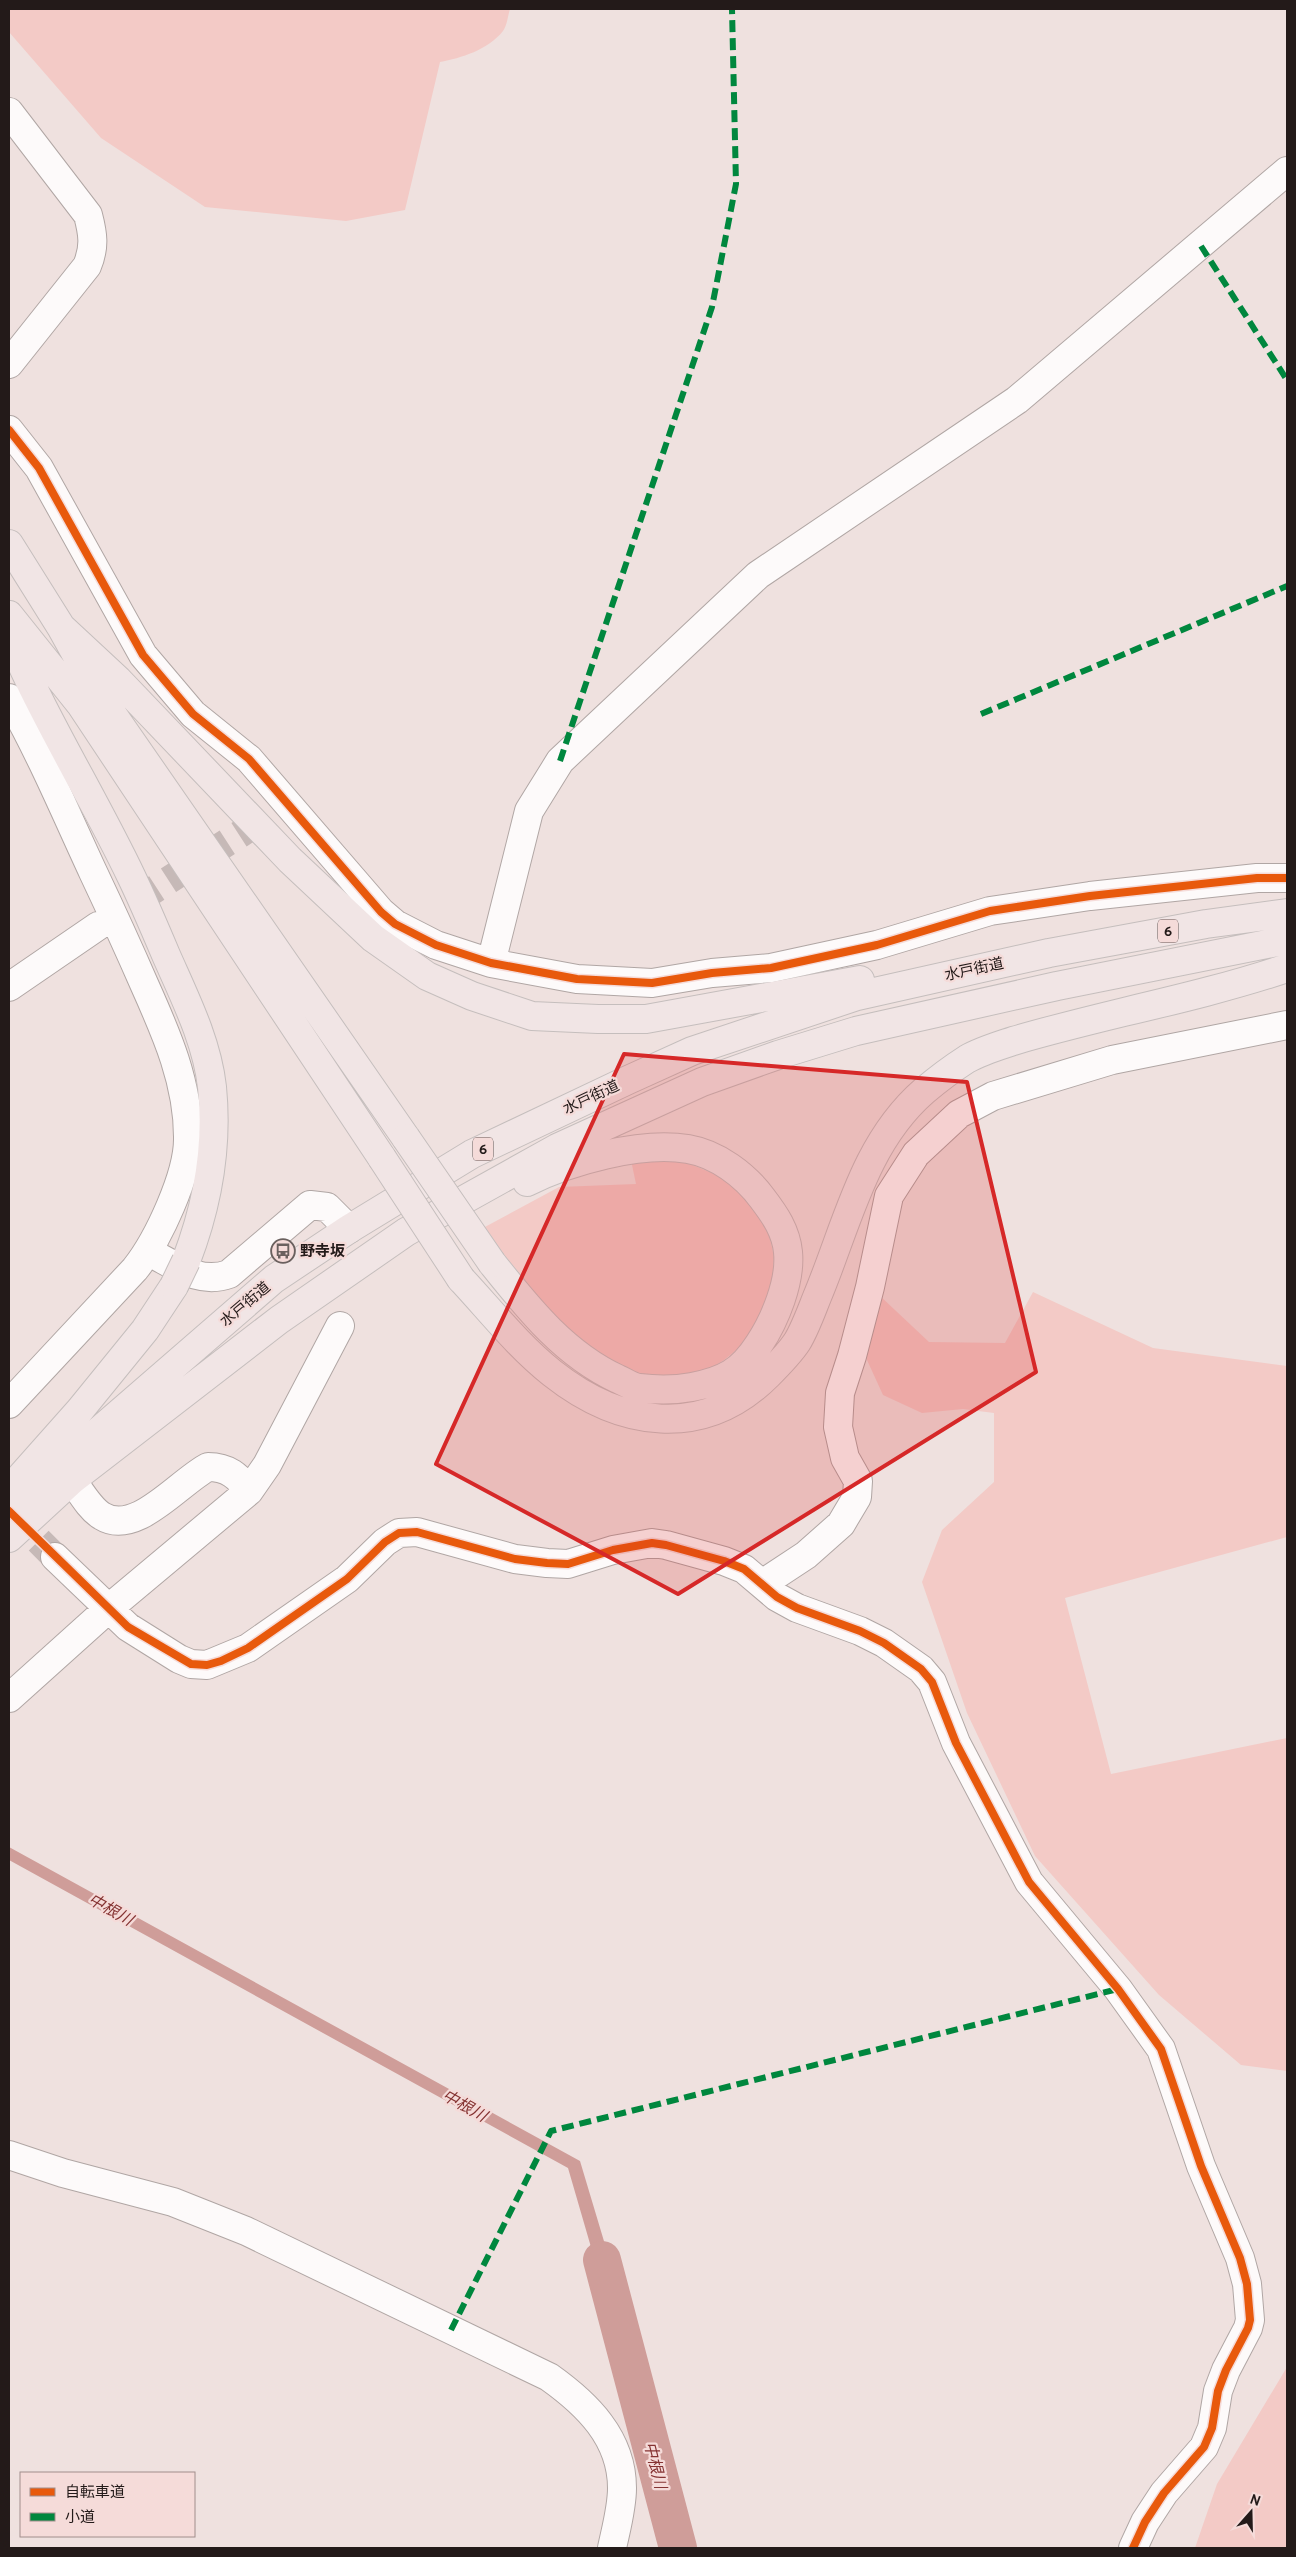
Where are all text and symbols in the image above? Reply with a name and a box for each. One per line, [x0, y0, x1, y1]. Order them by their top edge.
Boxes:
road number: 6 [1158, 919, 1178, 942]
street label: 水戸街道 [943, 955, 1006, 986]
street label: 水戸街道 [560, 1077, 623, 1120]
road number: 6 [473, 1138, 493, 1160]
bus stop icon: 野寺坂 [270, 1238, 296, 1264]
place label: 野寺坂 [300, 1243, 345, 1262]
street label: 水戸街道 [217, 1279, 275, 1332]
water label: 中根川 [84, 1890, 138, 1932]
water label: 中根川 [438, 2086, 492, 2128]
water label: 中根川 [639, 2440, 670, 2493]
legend [20, 2472, 195, 2537]
text: 自転車道 [65, 2484, 125, 2503]
north arrow [1226, 2487, 1276, 2537]
text: N [1247, 2491, 1263, 2511]
text: 小道 [65, 2509, 95, 2528]

